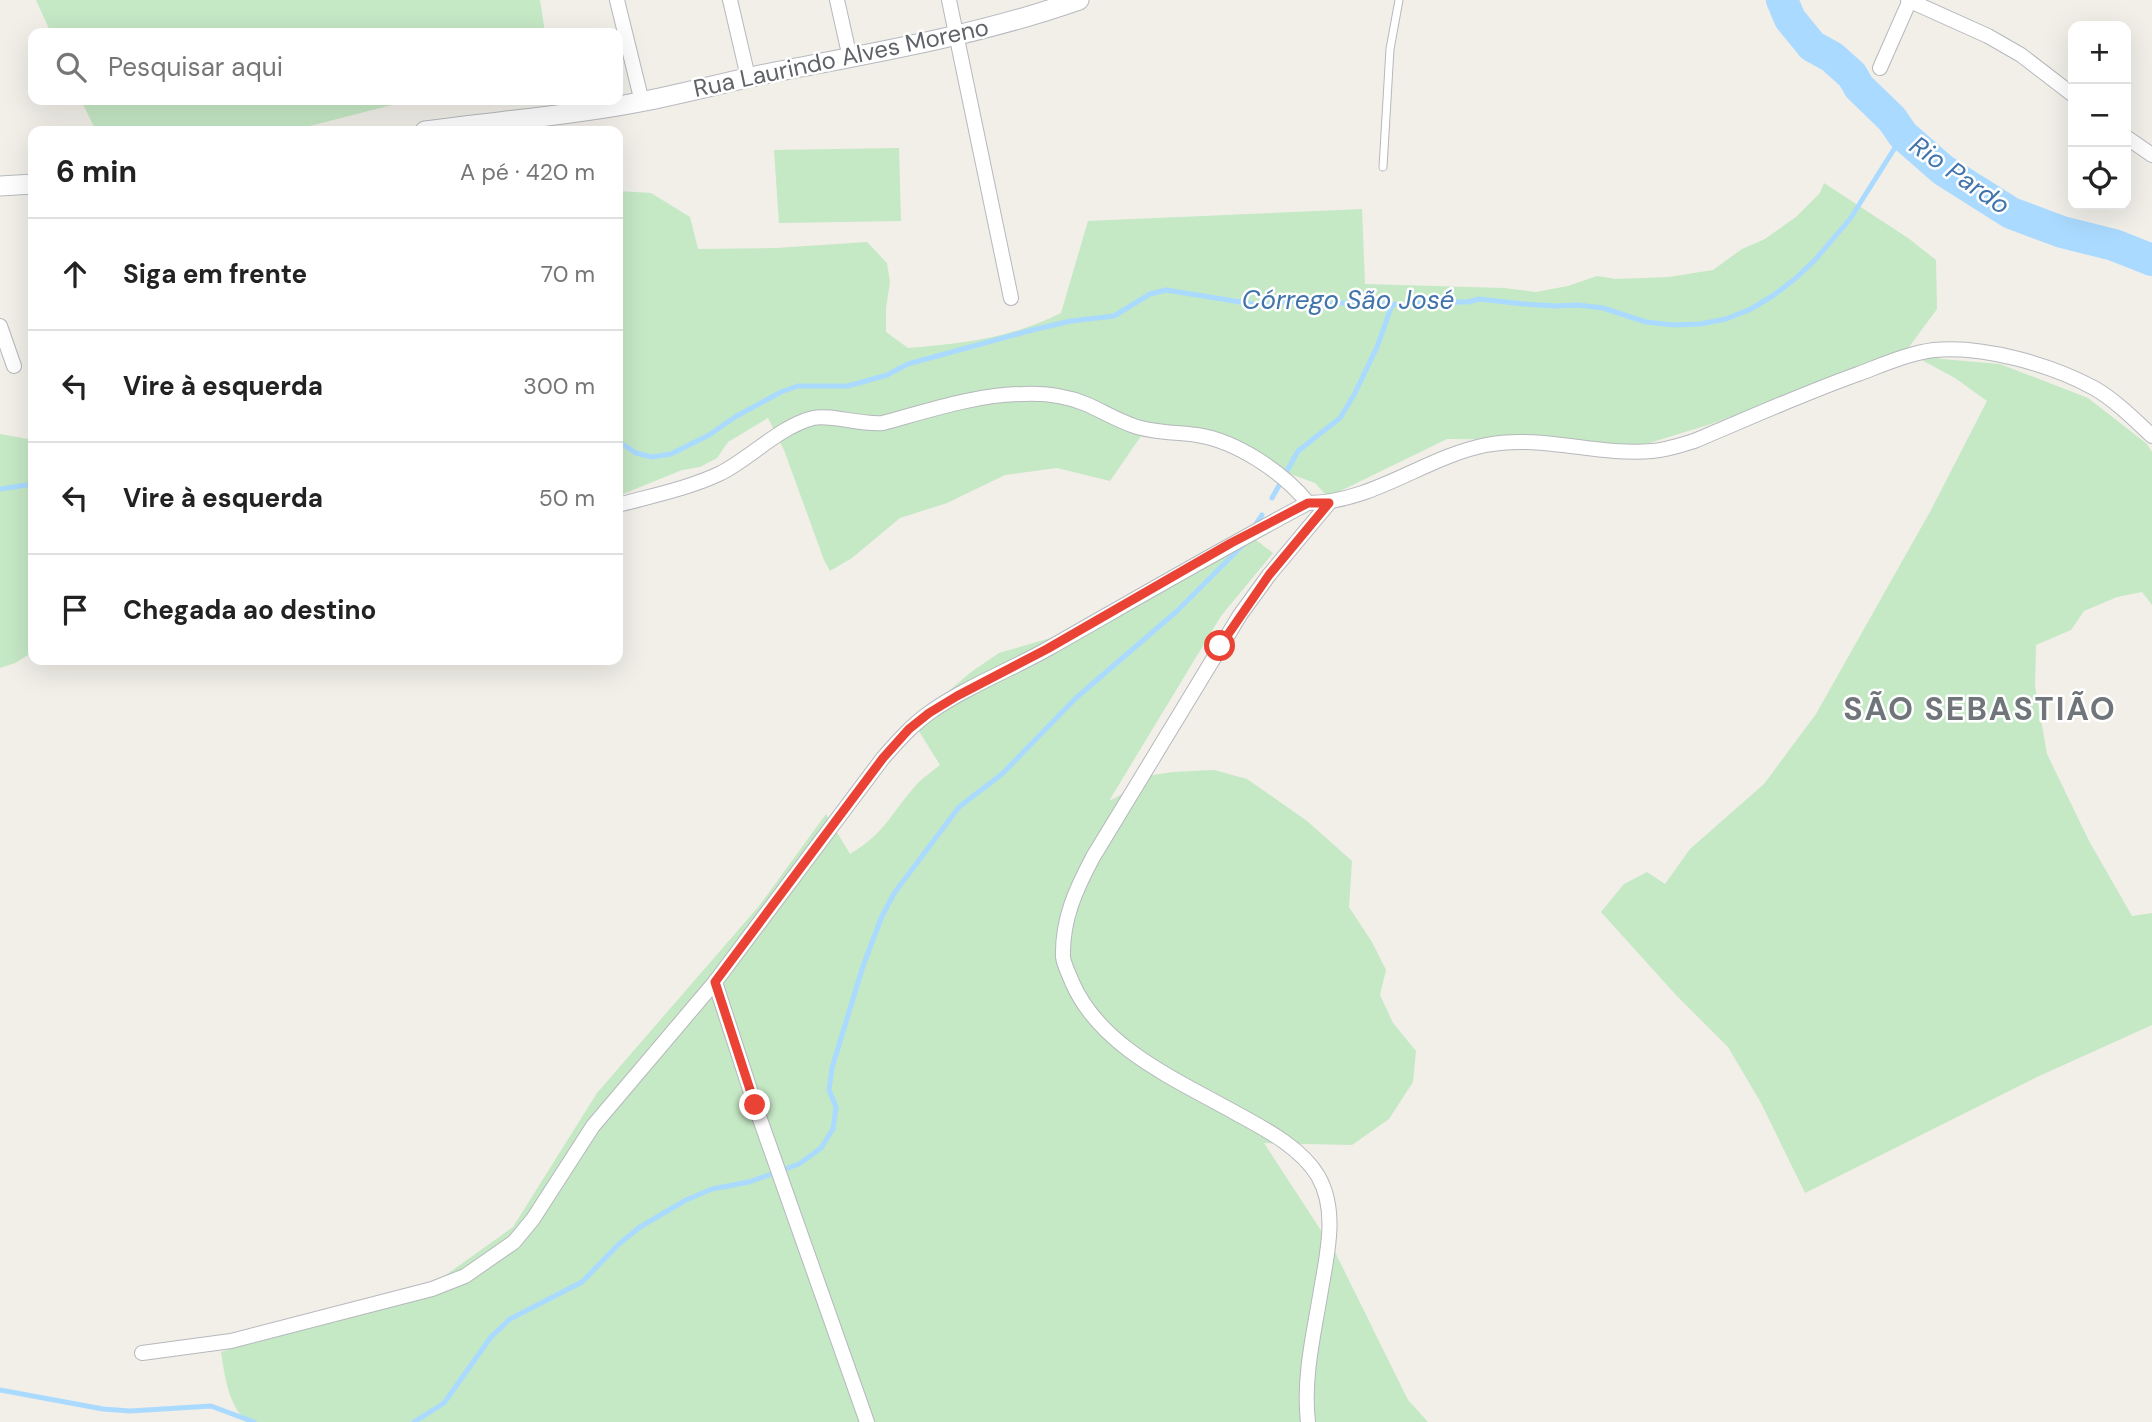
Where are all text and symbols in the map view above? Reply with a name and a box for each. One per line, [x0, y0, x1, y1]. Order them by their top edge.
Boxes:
street label: Rua Laurindo Alves Moreno [691, 11, 991, 104]
map controls [2068, 21, 2131, 210]
button: + [2068, 21, 2131, 84]
search box [28, 28, 623, 105]
icon: search [52, 48, 90, 86]
text: Pesquisar aqui [108, 50, 283, 84]
button: − [2068, 84, 2131, 147]
water label: Rio Pardo [1903, 128, 2017, 222]
button: locate [2068, 147, 2131, 210]
text: 6 min [56, 152, 137, 191]
text: A pé · 420 m [460, 157, 595, 187]
icon: ahead [56, 255, 94, 293]
text: Siga em frente [123, 257, 307, 291]
text: 70 m [541, 259, 595, 289]
water label: Córrego São José [1242, 283, 1454, 317]
icon: left [56, 367, 94, 405]
text: Vire à esquerda [123, 369, 323, 403]
text: 300 m [523, 371, 595, 401]
icon: left [56, 479, 94, 517]
text: Vire à esquerda [123, 481, 323, 515]
text: 50 m [539, 483, 595, 513]
icon: arrive [56, 591, 94, 629]
text: Chegada ao destino [123, 593, 376, 627]
route start [1204, 630, 1235, 661]
district label: SÃO SEBASTIÃO [1843, 688, 2117, 730]
route end [739, 1089, 770, 1120]

